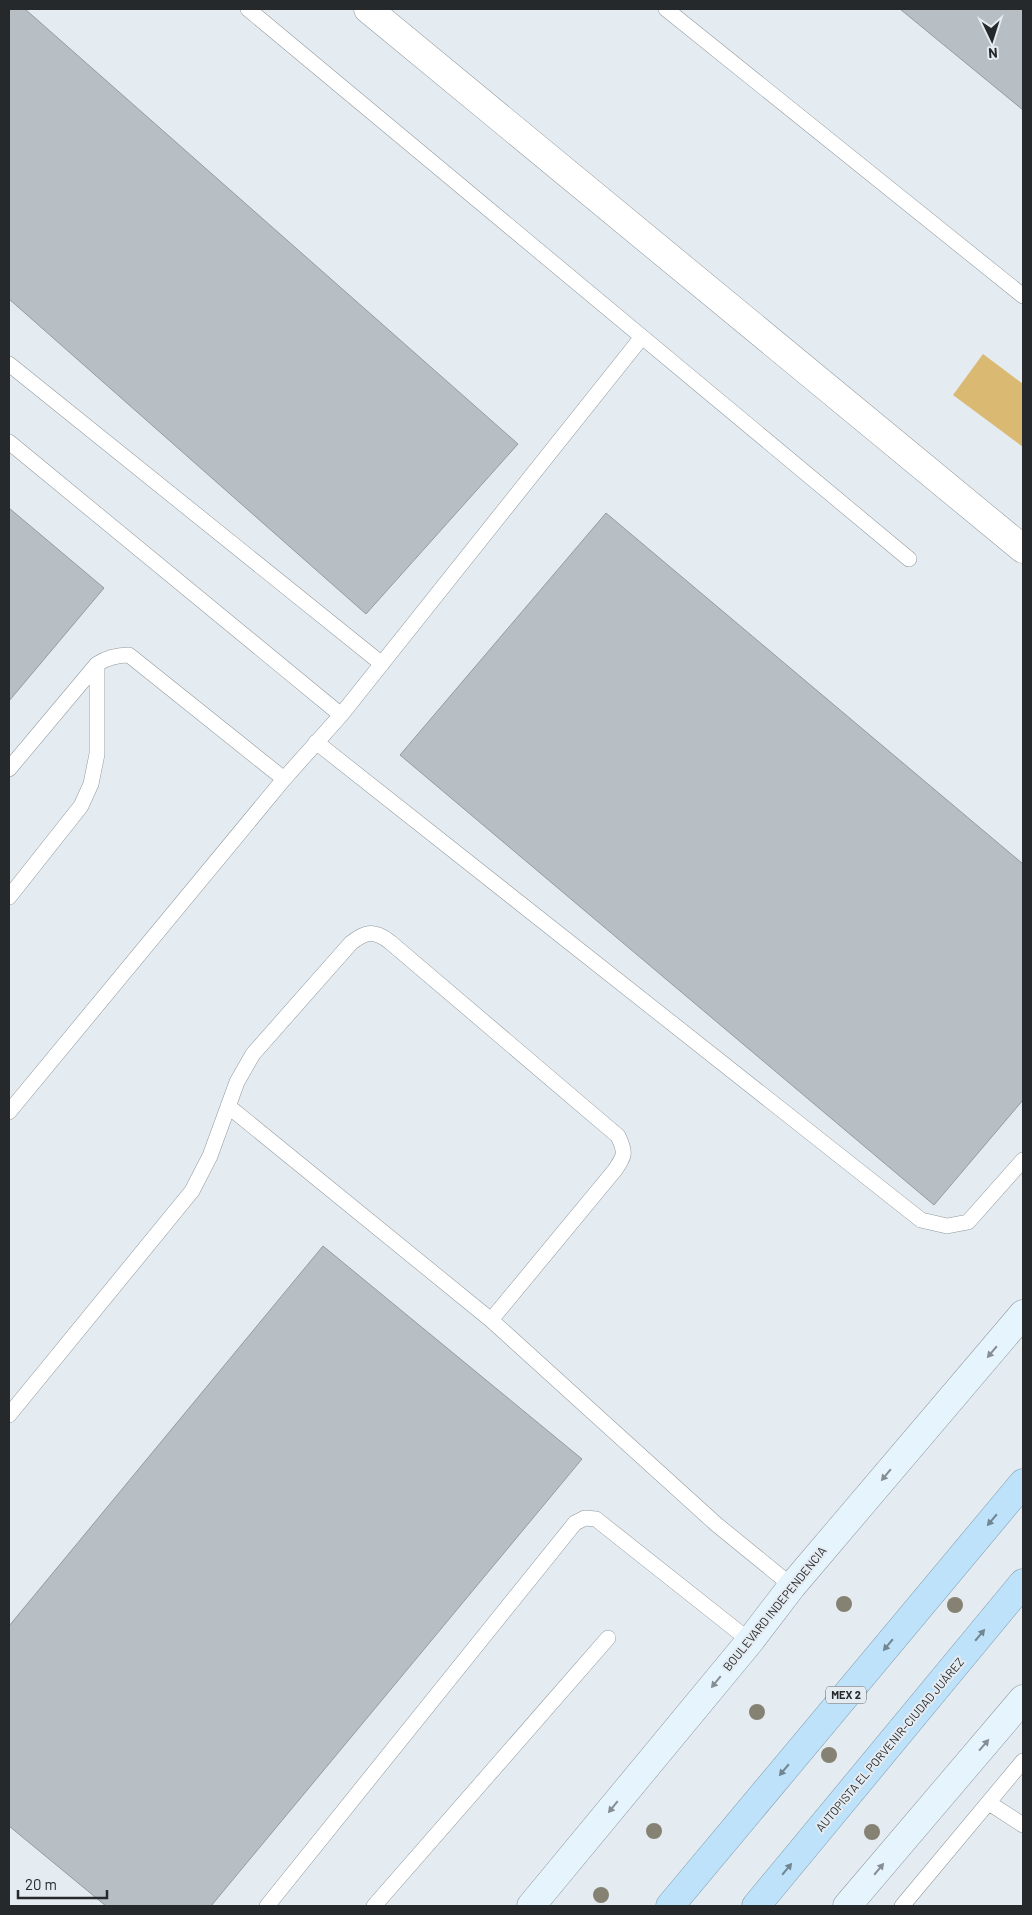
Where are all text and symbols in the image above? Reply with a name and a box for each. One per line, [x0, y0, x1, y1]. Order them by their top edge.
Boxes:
north arrow [967, 15, 1017, 65]
text: N [988, 45, 998, 62]
one-way arrow [986, 1345, 997, 1358]
one-way arrow [881, 1469, 892, 1482]
one-way arrow [986, 1514, 998, 1526]
street label: BOULEVARD INDEPENDENCIA [720, 1543, 829, 1673]
one-way arrow [974, 1629, 985, 1642]
one-way arrow [882, 1638, 893, 1651]
street label: AUTOPISTA EL PORVENIR-CIUDAD JUÁREZ [812, 1655, 966, 1834]
one-way arrow [711, 1675, 722, 1688]
road number: MEX 2 [826, 1686, 866, 1704]
one-way arrow [978, 1739, 989, 1752]
one-way arrow [778, 1763, 789, 1776]
one-way arrow [607, 1800, 618, 1813]
one-way arrow [782, 1862, 793, 1875]
one-way arrow [873, 1863, 884, 1876]
scale bar [18, 1868, 106, 1900]
text: 20 m [25, 1875, 57, 1893]

